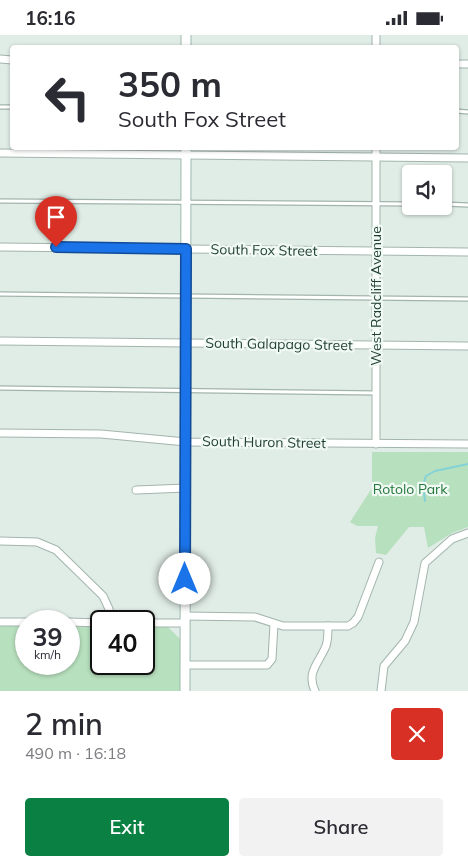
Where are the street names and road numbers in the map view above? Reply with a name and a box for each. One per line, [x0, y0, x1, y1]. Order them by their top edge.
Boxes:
street label: West Radcliff Avenue [367, 226, 385, 366]
street label: South Fox Street [210, 240, 318, 260]
street label: South Galapago Street [205, 334, 353, 354]
street label: South Huron Street [202, 432, 326, 452]

